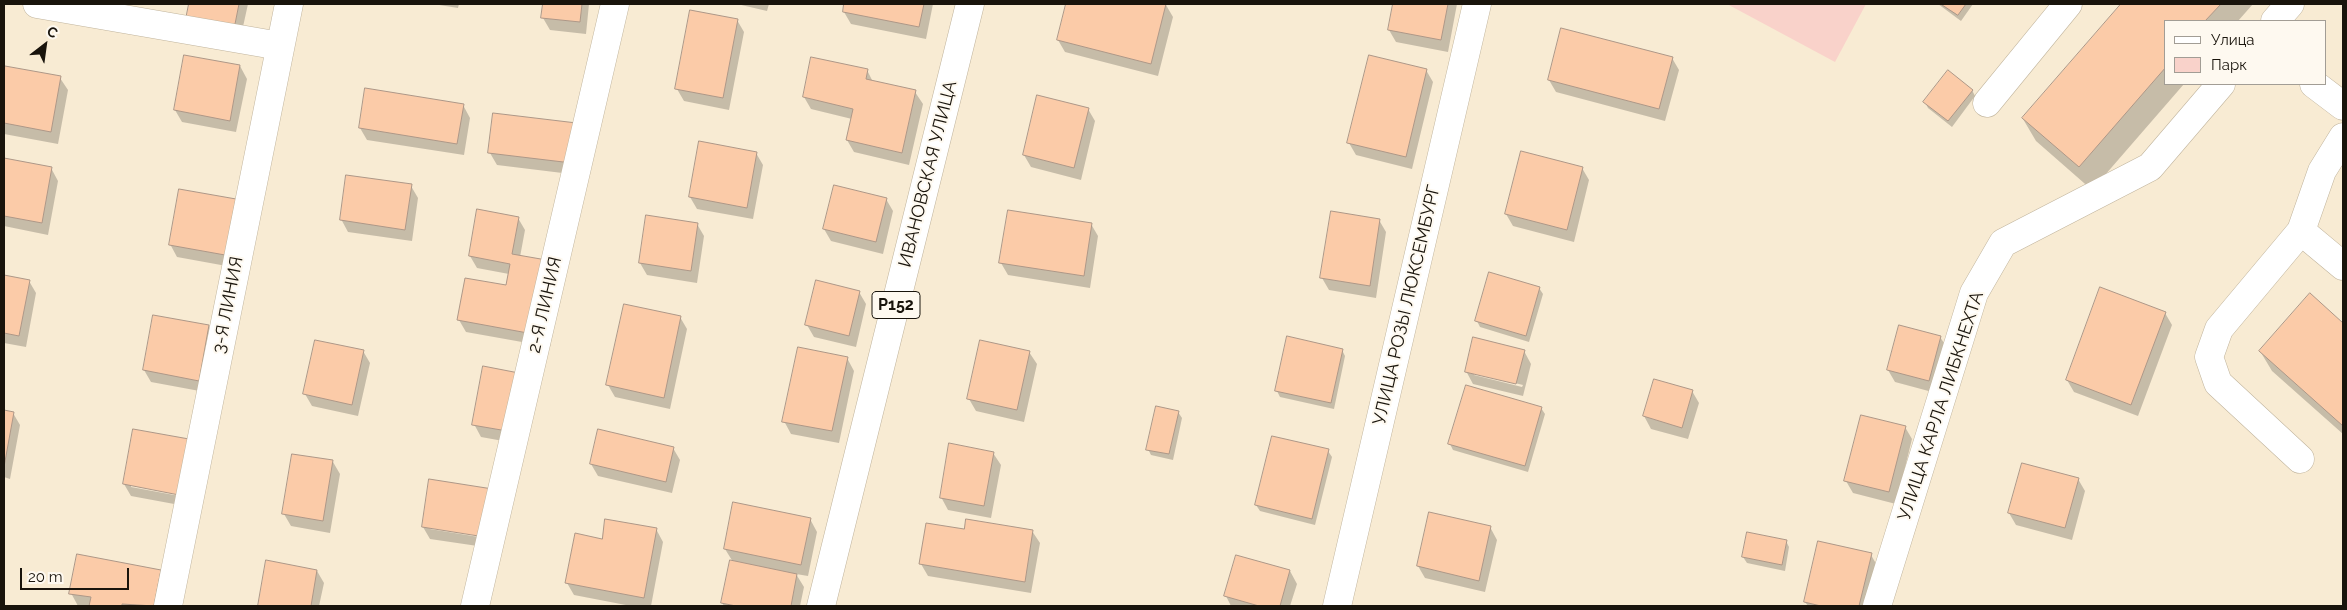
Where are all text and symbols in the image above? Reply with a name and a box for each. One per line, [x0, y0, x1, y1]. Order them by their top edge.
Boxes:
north arrow [20, 20, 70, 70]
legend [2164, 20, 2327, 85]
text: С [44, 23, 61, 41]
text: Улица [2211, 31, 2255, 49]
text: Парк [2211, 56, 2247, 74]
street label: ИВАНОВСКАЯ УЛИЦА [894, 78, 962, 270]
street label: УЛИЦА РОЗЫ ЛЮКСЕМБУРГ [1369, 183, 1445, 427]
street label: 3-Я ЛИНИЯ [208, 255, 248, 355]
street label: 2-Я ЛИНИЯ [523, 255, 567, 355]
street label: УЛИЦА КАРЛА ЛИБКНЕХТА [1894, 289, 1988, 523]
road number: Р152 [872, 292, 920, 318]
scale bar [22, 558, 131, 590]
text: 20 m [28, 568, 63, 586]

